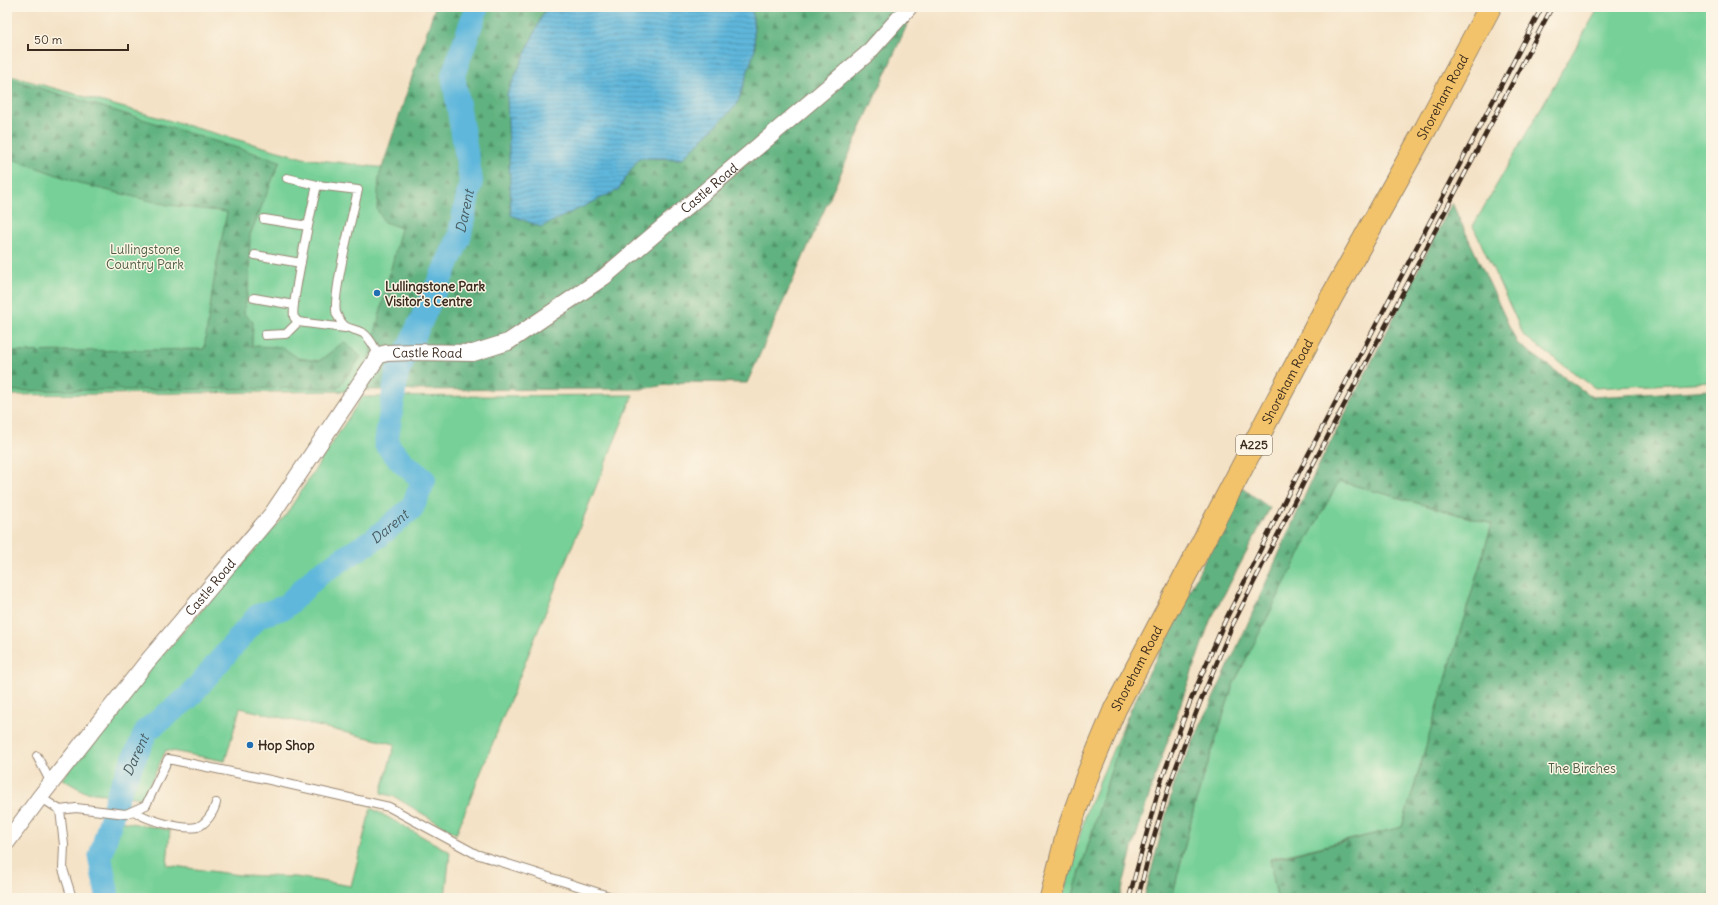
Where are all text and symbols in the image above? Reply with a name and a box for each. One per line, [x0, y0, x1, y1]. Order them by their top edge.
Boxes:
scale bar [28, 26, 128, 52]
text: 50 m [34, 32, 63, 47]
street label: Shoreham Road [1413, 51, 1472, 143]
street label: Castle Road [677, 159, 742, 217]
water label: Darent [451, 186, 478, 235]
park label: Lullingstone Country Park [106, 241, 184, 273]
place label: Lullingstone Park Visitor's Centre [385, 278, 485, 310]
marker: Lullingstone Park Visitor's Centre [372, 288, 382, 298]
street label: Shoreham Road [1258, 336, 1317, 427]
street label: Castle Road [392, 344, 463, 362]
road number: A225 [1236, 435, 1272, 455]
water label: Darent [367, 505, 414, 548]
street label: Castle Road [182, 555, 240, 620]
street label: Shoreham Road [1107, 623, 1166, 714]
water label: Darent [118, 729, 154, 779]
place label: Hop Shop [258, 737, 315, 754]
marker: Hop Shop [245, 740, 255, 750]
park label: The Birches [1548, 760, 1616, 777]

